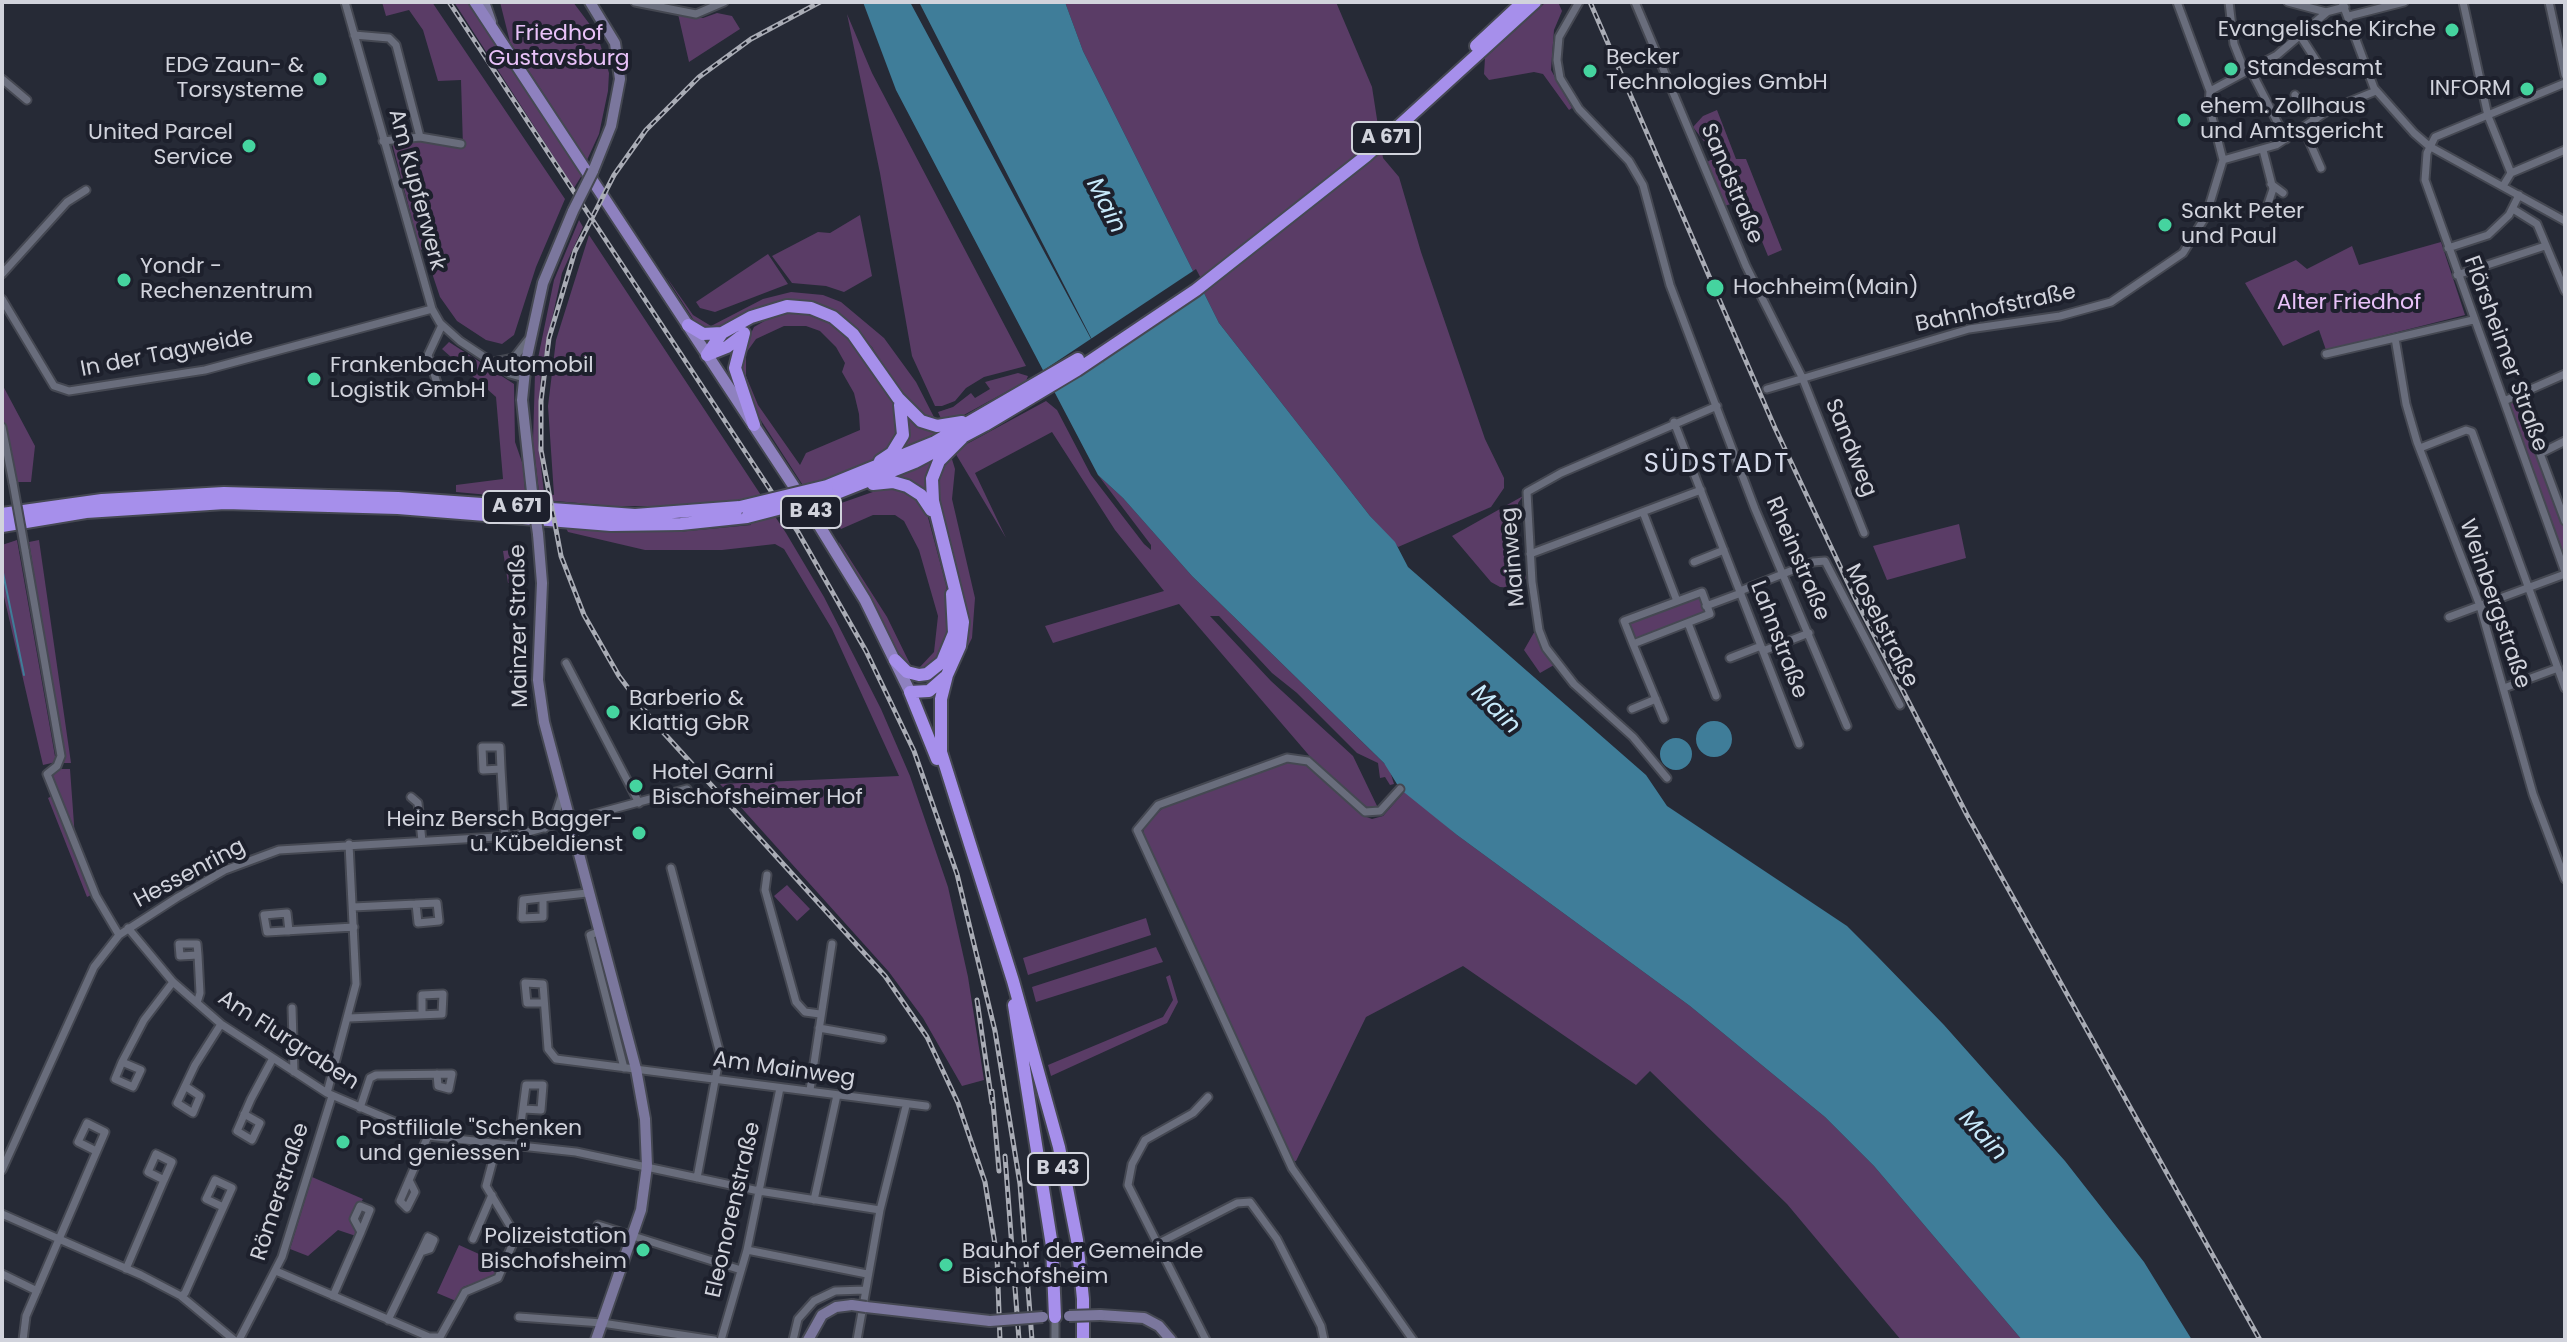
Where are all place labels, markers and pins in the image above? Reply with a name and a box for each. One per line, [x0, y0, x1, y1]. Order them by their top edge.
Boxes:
place label: Evangelische Kirche [2218, 17, 2436, 43]
marker: Evangelische Kirche [2443, 21, 2461, 39]
place label: Becker Technologies GmbH [1606, 45, 1828, 96]
place label: EDG Zaun- & Torsysteme [165, 53, 304, 104]
place label: Standesamt [2247, 56, 2382, 82]
marker: Standesamt [2222, 60, 2240, 78]
marker: Becker Technologies GmbH [1581, 62, 1599, 80]
marker: EDG Zaun- & Torsysteme [311, 70, 329, 88]
place label: INFORM [2429, 76, 2511, 102]
marker: INFORM [2518, 80, 2536, 98]
place label: ehem. Zollhaus und Amtsgericht [2200, 94, 2383, 146]
marker: ehem. Zollhaus und Amtsgericht [2175, 111, 2193, 129]
place label: United Parcel Service [88, 120, 233, 172]
marker: United Parcel Service [240, 137, 258, 155]
place label: Sankt Peter und Paul [2181, 199, 2304, 250]
marker: Sankt Peter und Paul [2156, 216, 2174, 234]
place label: Yondr - Rechenzentrum [140, 254, 313, 306]
marker: Yondr - Rechenzentrum [115, 271, 133, 289]
place label: Hochheim(Main) [1733, 275, 1919, 301]
marker: Hochheim(Main) [1704, 277, 1726, 299]
place label: Frankenbach Automobil Logistik GmbH [330, 353, 594, 404]
marker: Frankenbach Automobil Logistik GmbH [305, 370, 323, 388]
place label: Barberio & Klattig GbR [629, 686, 750, 738]
marker: Barberio & Klattig GbR [604, 703, 622, 721]
place label: Hotel Garni Bischofsheimer Hof [652, 760, 863, 812]
marker: Hotel Garni Bischofsheimer Hof [627, 777, 645, 795]
place label: Heinz Bersch Bagger- u. Kübeldienst [387, 807, 623, 858]
marker: Heinz Bersch Bagger- u. Kübeldienst [630, 824, 648, 842]
place label: Postfiliale "Schenken und geniessen" [359, 1116, 582, 1168]
marker: Postfiliale "Schenken und geniessen" [334, 1133, 352, 1151]
place label: Polizeistation Bischofsheim [481, 1224, 627, 1276]
place label: Bauhof der Gemeinde Bischofsheim [962, 1239, 1203, 1290]
marker: Polizeistation Bischofsheim [634, 1241, 652, 1259]
marker: Bauhof der Gemeinde Bischofsheim [937, 1256, 955, 1274]

